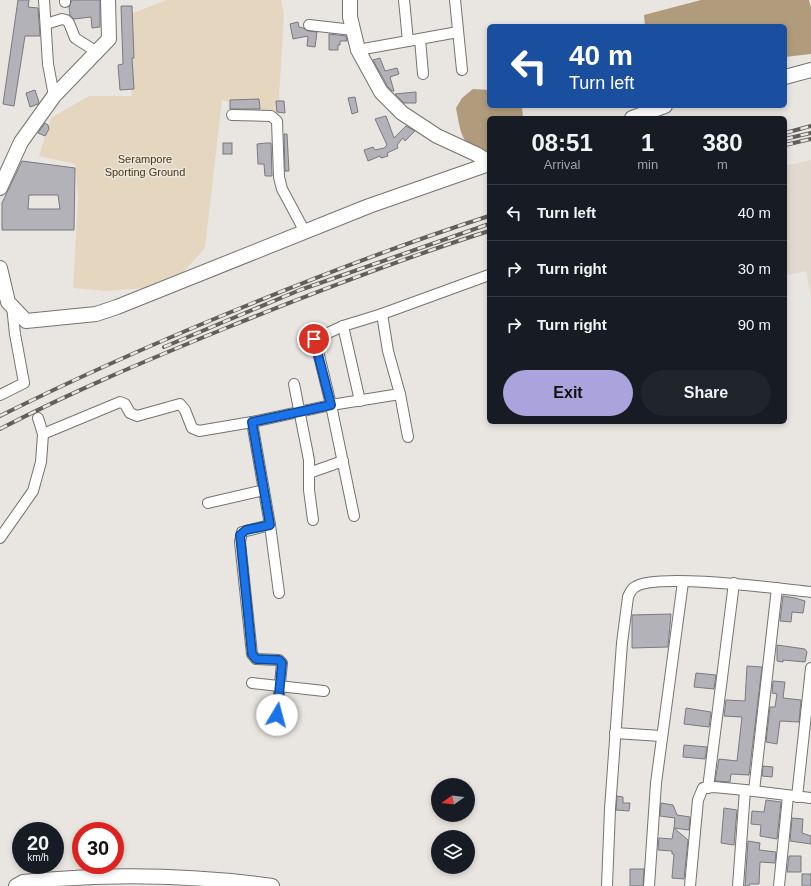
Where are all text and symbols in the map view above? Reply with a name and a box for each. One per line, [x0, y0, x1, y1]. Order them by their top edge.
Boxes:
icon: left [503, 40, 555, 92]
text: 40 m [569, 40, 633, 71]
text: Turn left [569, 73, 634, 93]
text: 08:51 [531, 129, 593, 156]
text: 1 [641, 129, 654, 156]
text: 380 [703, 129, 743, 156]
park label: Serampore Sporting Ground [105, 153, 185, 178]
text: Arrival [544, 157, 581, 172]
text: min [637, 157, 658, 172]
text: m [717, 157, 728, 172]
icon: left [503, 202, 525, 224]
text: Turn left [537, 204, 596, 221]
text: 40 m [738, 204, 771, 221]
icon: right [503, 258, 525, 280]
text: Turn right [537, 260, 607, 277]
text: 30 m [738, 260, 771, 277]
icon: right [503, 314, 525, 336]
text: Turn right [537, 316, 607, 333]
text: 90 m [738, 316, 771, 333]
pin [297, 322, 331, 356]
icon: arrive [303, 328, 325, 350]
button: Exit [503, 370, 633, 416]
button: Share [641, 370, 771, 416]
position arrow [256, 694, 298, 736]
north arrow [431, 778, 475, 822]
map controls [431, 778, 475, 874]
speed limit sign: 30 [72, 822, 124, 874]
button: layers [431, 830, 475, 874]
text: 20 [27, 832, 49, 854]
text: km/h [27, 852, 49, 863]

